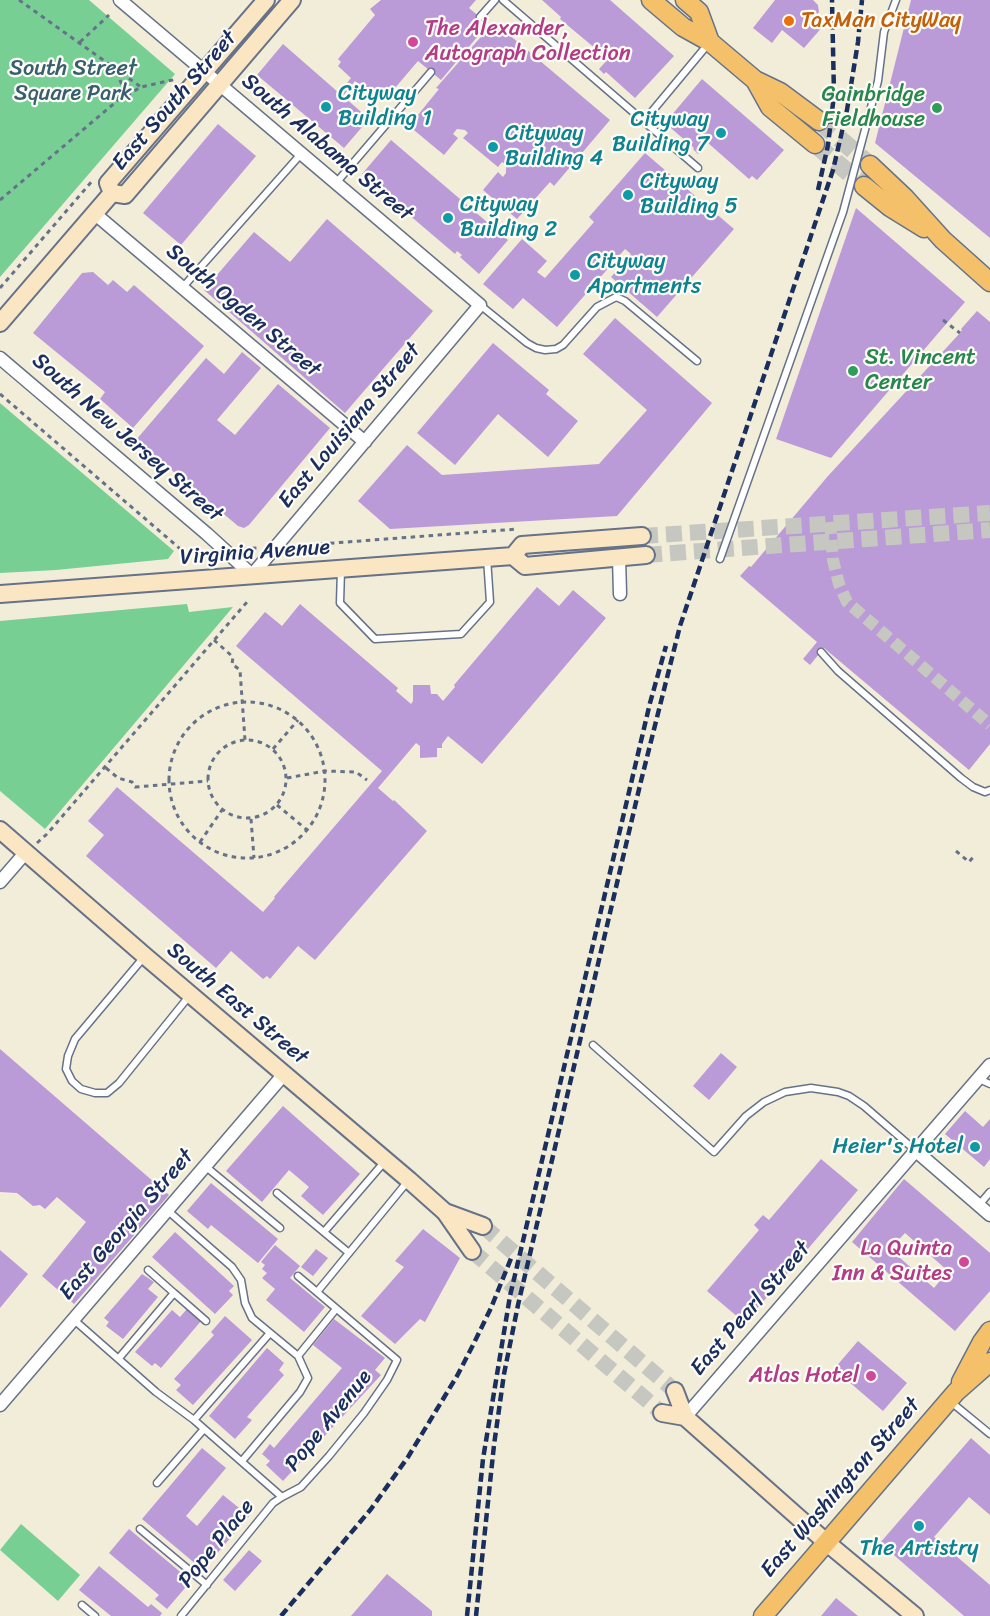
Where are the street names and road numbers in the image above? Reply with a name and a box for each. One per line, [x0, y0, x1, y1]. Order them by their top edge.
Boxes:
street label: East South Street [107, 26, 243, 176]
street label: South Alabama Street [236, 69, 418, 227]
street label: South Ogden Street [160, 239, 326, 383]
street label: East Louisiana Street [273, 338, 427, 514]
street label: South New Jersey Street [26, 348, 228, 528]
street label: Virginia Avenue [179, 535, 331, 571]
street label: South East Street [161, 937, 313, 1071]
street label: East Georgia Street [54, 1144, 200, 1306]
street label: East Pearl Street [685, 1236, 817, 1382]
street label: Pope Avenue [280, 1365, 378, 1477]
street label: East Washington Street [756, 1393, 926, 1583]
street label: Pope Place [173, 1494, 261, 1594]

